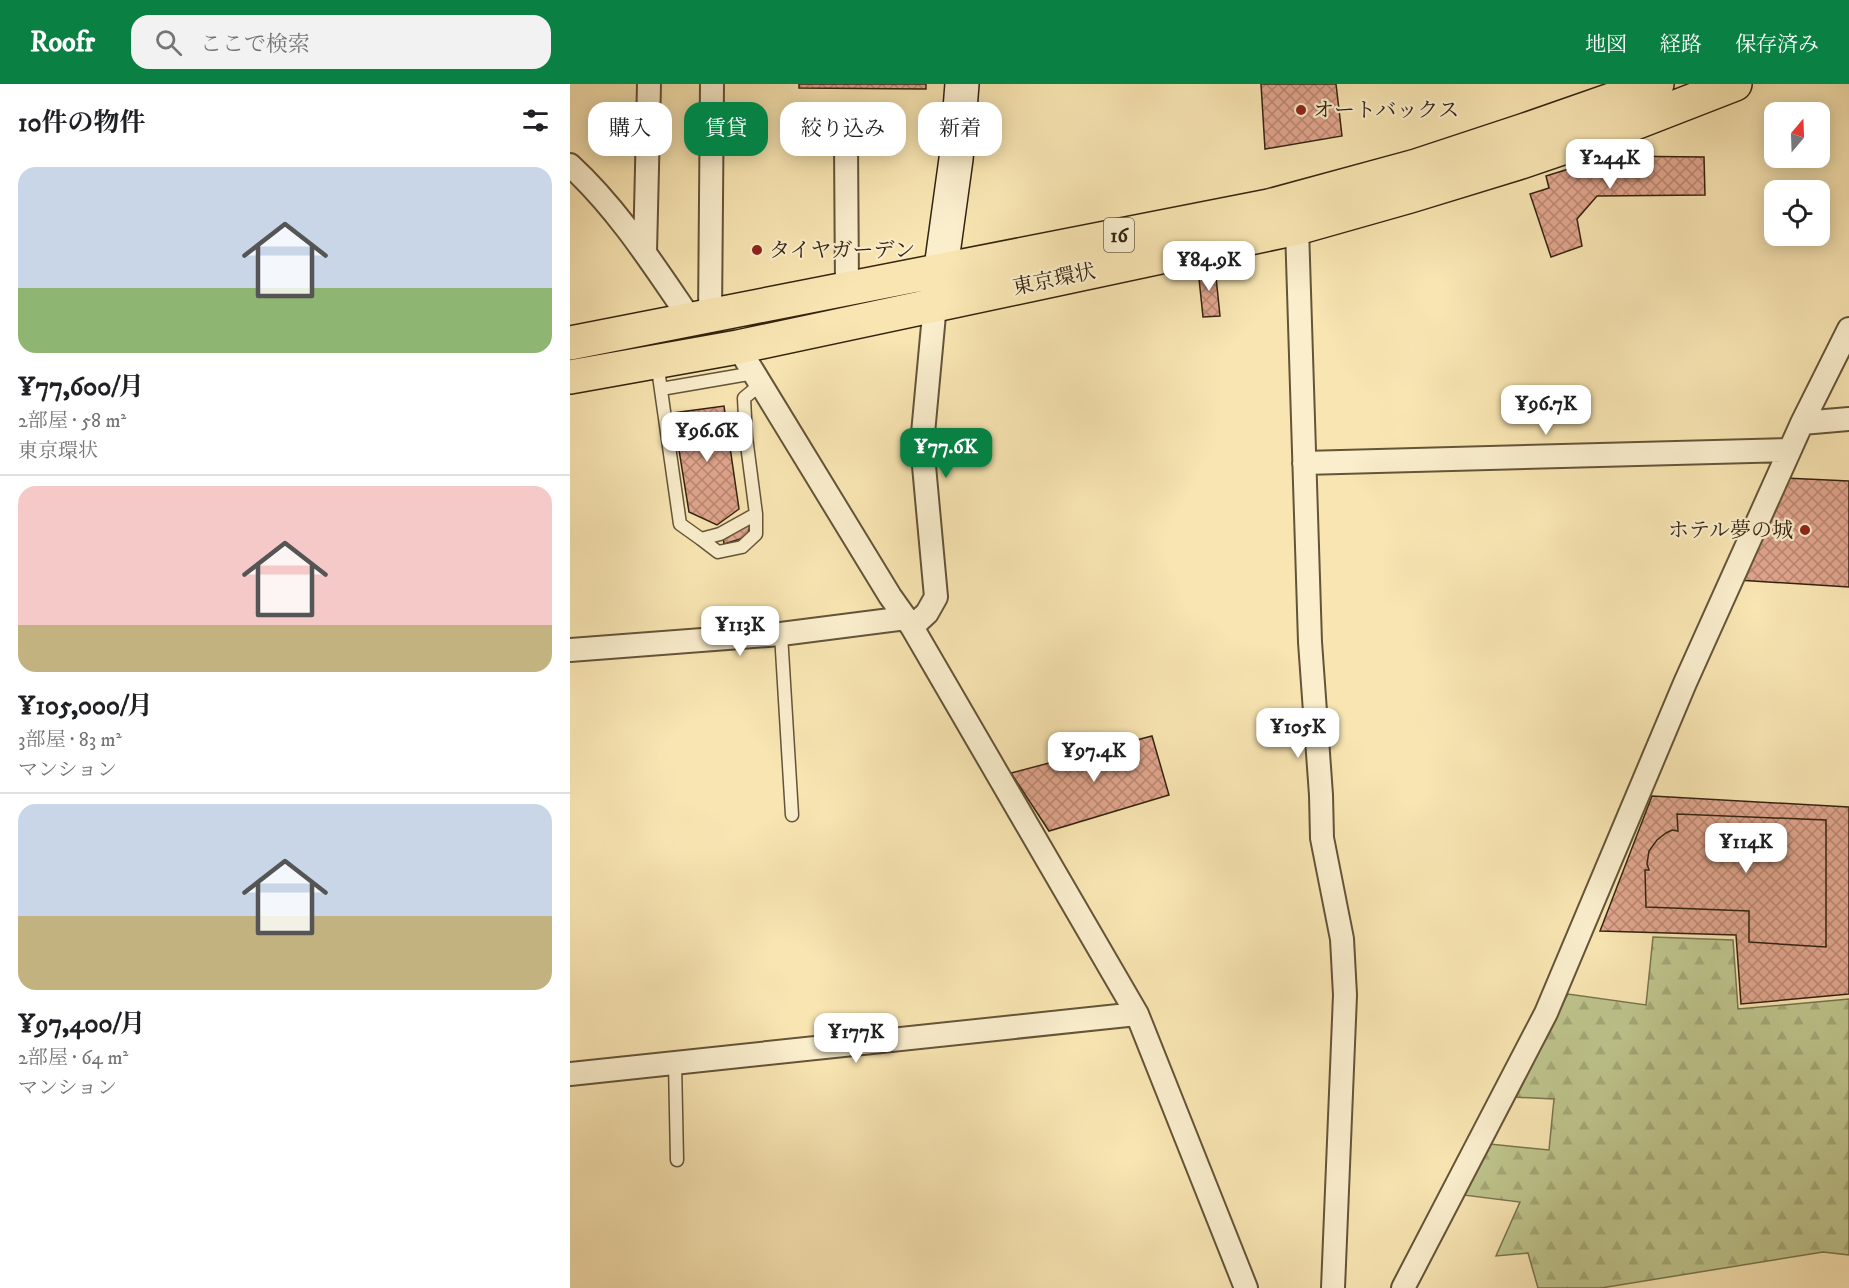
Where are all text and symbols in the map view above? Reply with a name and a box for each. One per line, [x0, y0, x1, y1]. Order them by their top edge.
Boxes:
search box [131, 15, 551, 69]
text: Roofr [30, 25, 95, 60]
icon: search [152, 26, 185, 59]
text: ここで検索 [200, 31, 310, 58]
text: 地図 [1585, 32, 1627, 58]
text: 経路 [1660, 32, 1702, 58]
text: 保存済み [1735, 32, 1819, 58]
place label: オートバックス [1313, 98, 1459, 124]
chip: 購入 [588, 102, 672, 156]
chip: 賃貸 [684, 102, 768, 156]
chip: 絞り込み [780, 102, 906, 156]
chip: 新着 [918, 102, 1002, 156]
north arrow [1764, 102, 1830, 168]
map controls [1764, 102, 1830, 246]
marker: オートバックス [1294, 103, 1308, 117]
icon: filters [519, 104, 552, 137]
text: 10件の物件 [18, 107, 145, 140]
pin: ¥244K [1568, 139, 1652, 190]
text: ¥244K [1580, 146, 1640, 171]
button: locate [1764, 180, 1830, 246]
icon: home [231, 206, 339, 314]
road number: 16 [1104, 218, 1134, 252]
place label: タイヤガーデン [769, 238, 915, 264]
pin: ¥84.9K [1160, 241, 1258, 292]
marker: タイヤガーデン [750, 243, 764, 257]
text: ¥84.9K [1177, 248, 1241, 273]
street label: 東京環状 [1010, 259, 1098, 301]
text: ¥77,600/月 [18, 371, 144, 404]
pin: ¥96.7K [1497, 385, 1595, 436]
text: ¥96.7K [1515, 392, 1577, 417]
text: 2部屋 · 58 m² [18, 409, 126, 434]
pin: ¥96.6K [658, 412, 756, 463]
text: ¥96.6K [675, 419, 739, 444]
pin: ¥77.6K [897, 428, 995, 479]
text: ¥77.6K [914, 435, 978, 460]
text: 東京環状 [18, 439, 98, 464]
place label: ホテル夢の城 [1668, 518, 1793, 544]
marker: ホテル夢の城 [1798, 523, 1812, 537]
icon: home [231, 525, 339, 633]
pin: ¥113K [698, 606, 782, 657]
text: ¥113K [715, 613, 765, 638]
text: ¥105,000/月 [18, 690, 153, 723]
pin: ¥105K [1256, 708, 1340, 759]
text: ¥105K [1270, 715, 1326, 740]
text: 3部屋 · 83 m² [18, 728, 122, 753]
pin: ¥97.4K [1045, 732, 1143, 783]
text: ¥97.4K [1062, 739, 1126, 764]
text: マンション [18, 758, 117, 783]
pin: ¥114K [1704, 823, 1788, 874]
text: ¥114K [1719, 830, 1773, 855]
icon: home [231, 843, 339, 951]
text: ¥97,400/月 [18, 1008, 145, 1041]
pin: ¥177K [814, 1013, 898, 1064]
text: ¥177K [828, 1020, 884, 1045]
text: 2部屋 · 64 m² [18, 1046, 128, 1071]
text: マンション [18, 1076, 117, 1101]

